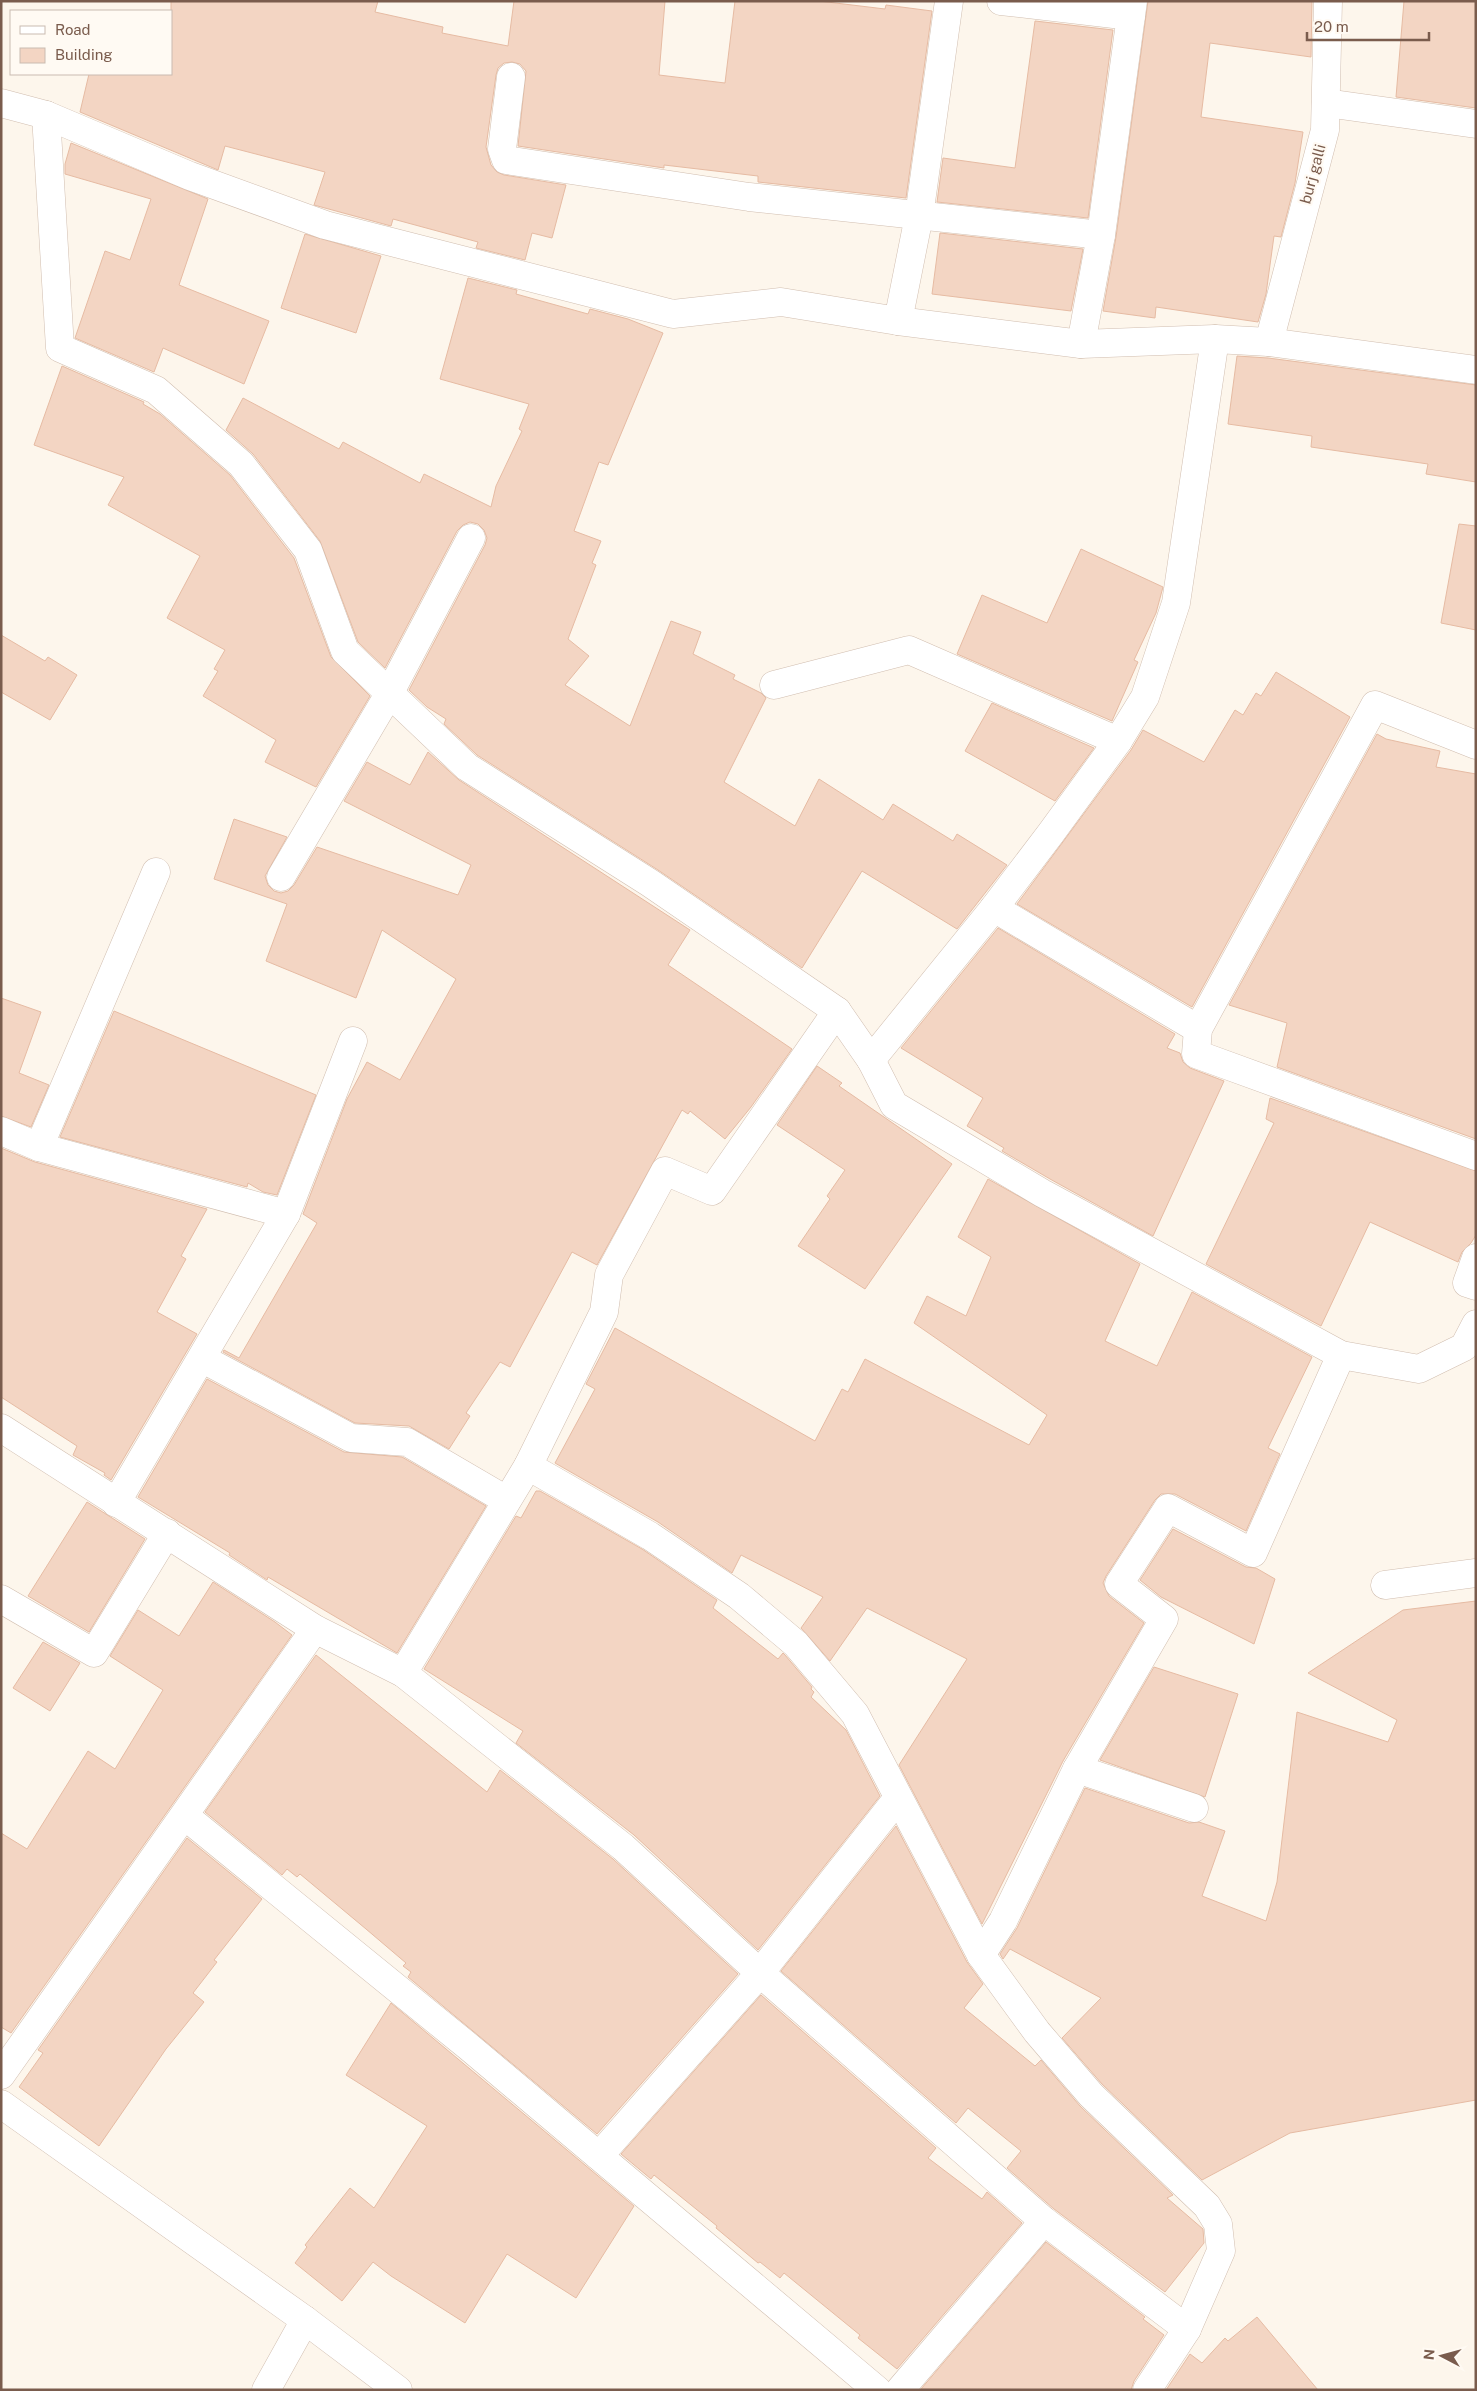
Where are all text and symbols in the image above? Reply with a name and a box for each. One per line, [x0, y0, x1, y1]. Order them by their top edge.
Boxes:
legend [10, 10, 172, 75]
scale bar [1307, 10, 1430, 42]
text: 20 m [1314, 18, 1349, 35]
text: Road [55, 21, 91, 38]
text: Building [55, 46, 113, 63]
street label: burj galli [1296, 142, 1329, 206]
north arrow [1417, 2331, 1467, 2381]
text: N [1421, 2348, 1438, 2361]

